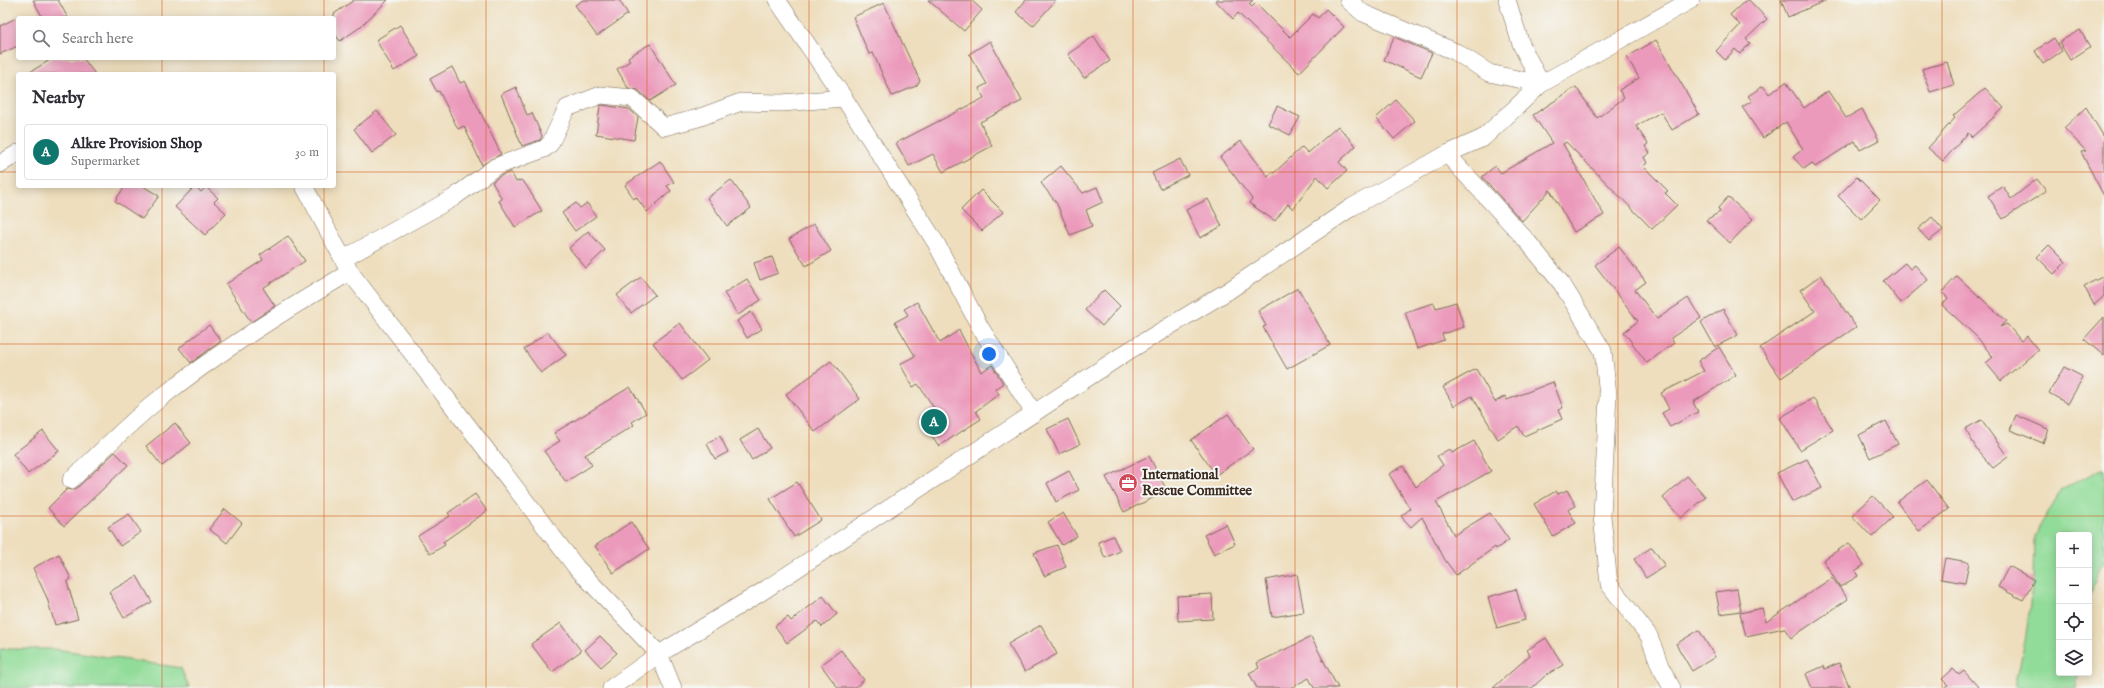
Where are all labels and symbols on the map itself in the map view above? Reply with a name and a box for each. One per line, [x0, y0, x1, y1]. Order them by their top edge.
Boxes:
your location [979, 344, 999, 364]
pin: A [921, 407, 947, 437]
place label: International Rescue Committee [1142, 466, 1253, 500]
office icon: International Rescue Committee [1117, 472, 1139, 494]

